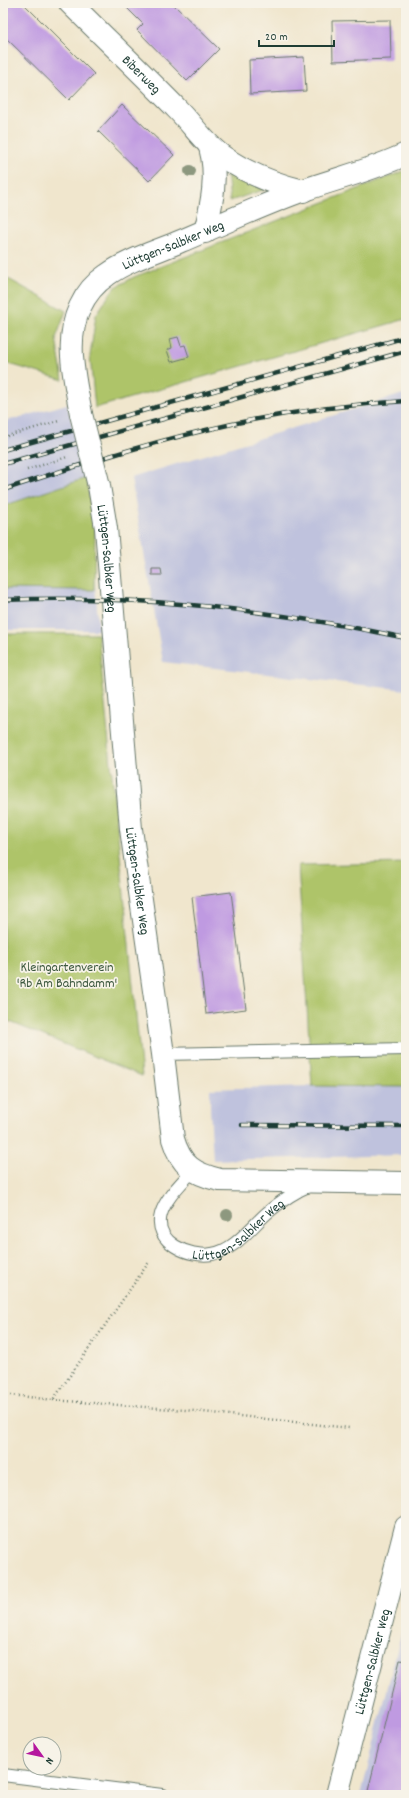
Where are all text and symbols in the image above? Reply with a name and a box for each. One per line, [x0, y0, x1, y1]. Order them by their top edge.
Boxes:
scale bar [259, 22, 334, 48]
text: 20 m [265, 29, 288, 46]
street label: Biberweg [117, 51, 165, 99]
street label: Lüttgen-Salbker Weg [119, 216, 228, 276]
street label: Lüttgen-Salbker Weg [90, 503, 121, 613]
street label: Lüttgen-Salbker Weg [119, 826, 154, 936]
park label: Kleingartenverein 'Rb Am Bahndamm' [17, 958, 117, 994]
street label: Lüttgen-Salbker Weg [191, 1195, 289, 1267]
street label: Lüttgen-Salbker Weg [350, 1607, 397, 1717]
north arrow [22, 1736, 62, 1776]
text: N [40, 1754, 57, 1767]

